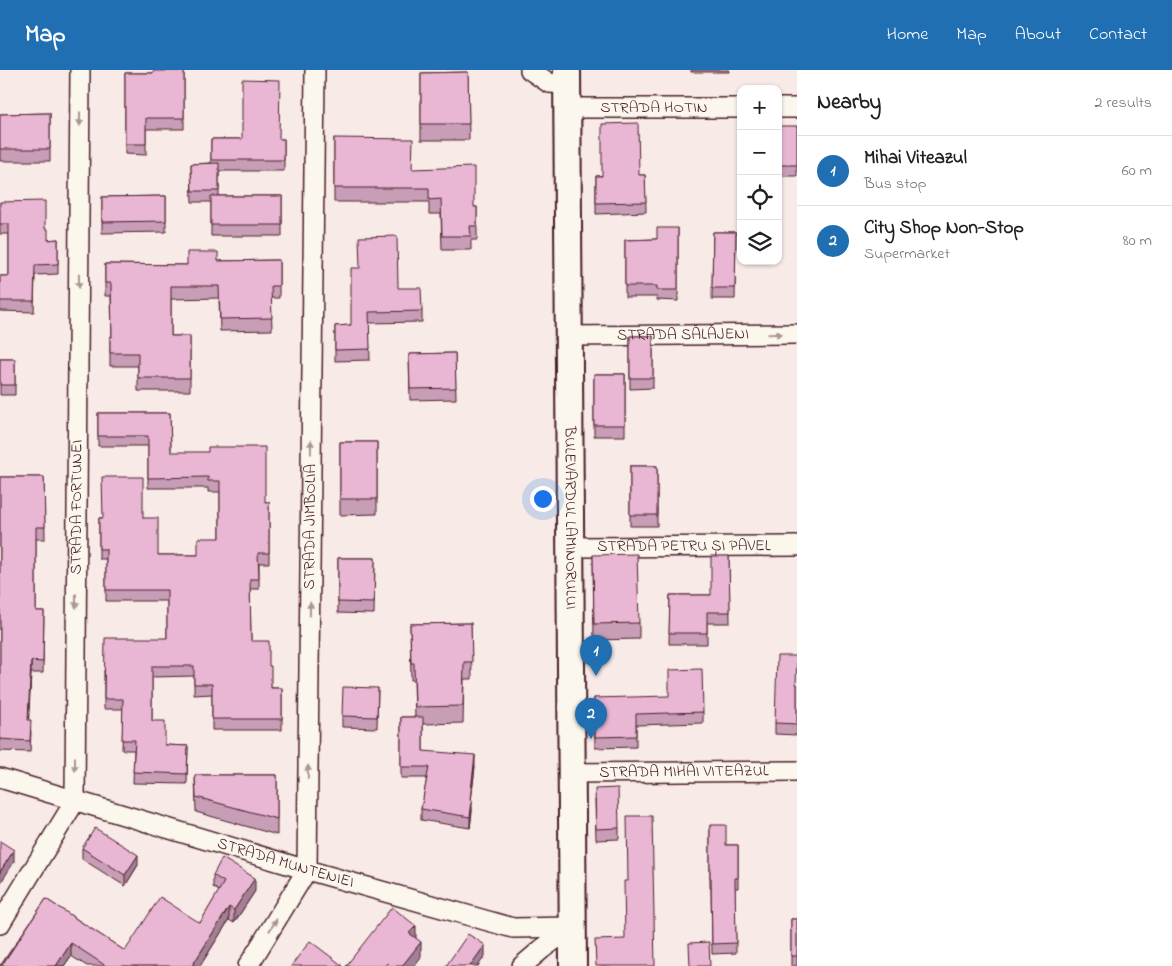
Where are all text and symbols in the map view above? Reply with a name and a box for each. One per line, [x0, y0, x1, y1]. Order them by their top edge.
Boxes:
text: Map [25, 18, 66, 53]
text: Home [887, 22, 928, 48]
text: Map [956, 22, 987, 48]
text: About [1015, 22, 1061, 48]
text: Contact [1089, 22, 1147, 48]
map controls [737, 85, 782, 265]
button: + [737, 85, 782, 130]
text: Nearby [817, 88, 881, 118]
text: 2 results [1094, 91, 1152, 115]
street label: STRADA HOTIN [600, 96, 708, 120]
one-way arrow [76, 111, 84, 127]
button: − [737, 130, 782, 175]
text: Mihai Viteazul [864, 145, 967, 172]
text: 1 [830, 159, 836, 183]
text: 60 m [1122, 159, 1152, 183]
text: Bus stop [864, 172, 927, 196]
button: locate [737, 175, 782, 220]
text: City Shop Non-Stop [864, 215, 1024, 242]
button: layers [737, 220, 782, 265]
text: 2 [829, 229, 837, 253]
text: 80 m [1123, 229, 1152, 253]
text: Supermarket [864, 242, 950, 266]
one-way arrow [75, 273, 83, 289]
street label: STRADA SĂLĂJENI [617, 322, 749, 348]
one-way arrow [768, 330, 784, 338]
street label: BULEVARDUL LAMINORULUI [557, 425, 583, 610]
one-way arrow [307, 439, 315, 455]
street label: STRADA FORTUNEI [65, 440, 89, 575]
street label: STRADA JIMBOLIA [298, 463, 323, 590]
your location [530, 486, 556, 512]
street label: STRADA PETRU ȘI PAVEL [597, 534, 771, 559]
one-way arrow [72, 593, 80, 609]
one-way arrow [306, 601, 314, 617]
pin: 1 [580, 635, 612, 676]
pin: 2 [575, 698, 607, 739]
one-way arrow [71, 756, 79, 772]
street label: STRADA MIHAI VITEAZUL [599, 759, 769, 785]
one-way arrow [304, 764, 312, 780]
street label: STRADA MUNTENIEI [214, 832, 357, 895]
one-way arrow [269, 918, 278, 931]

